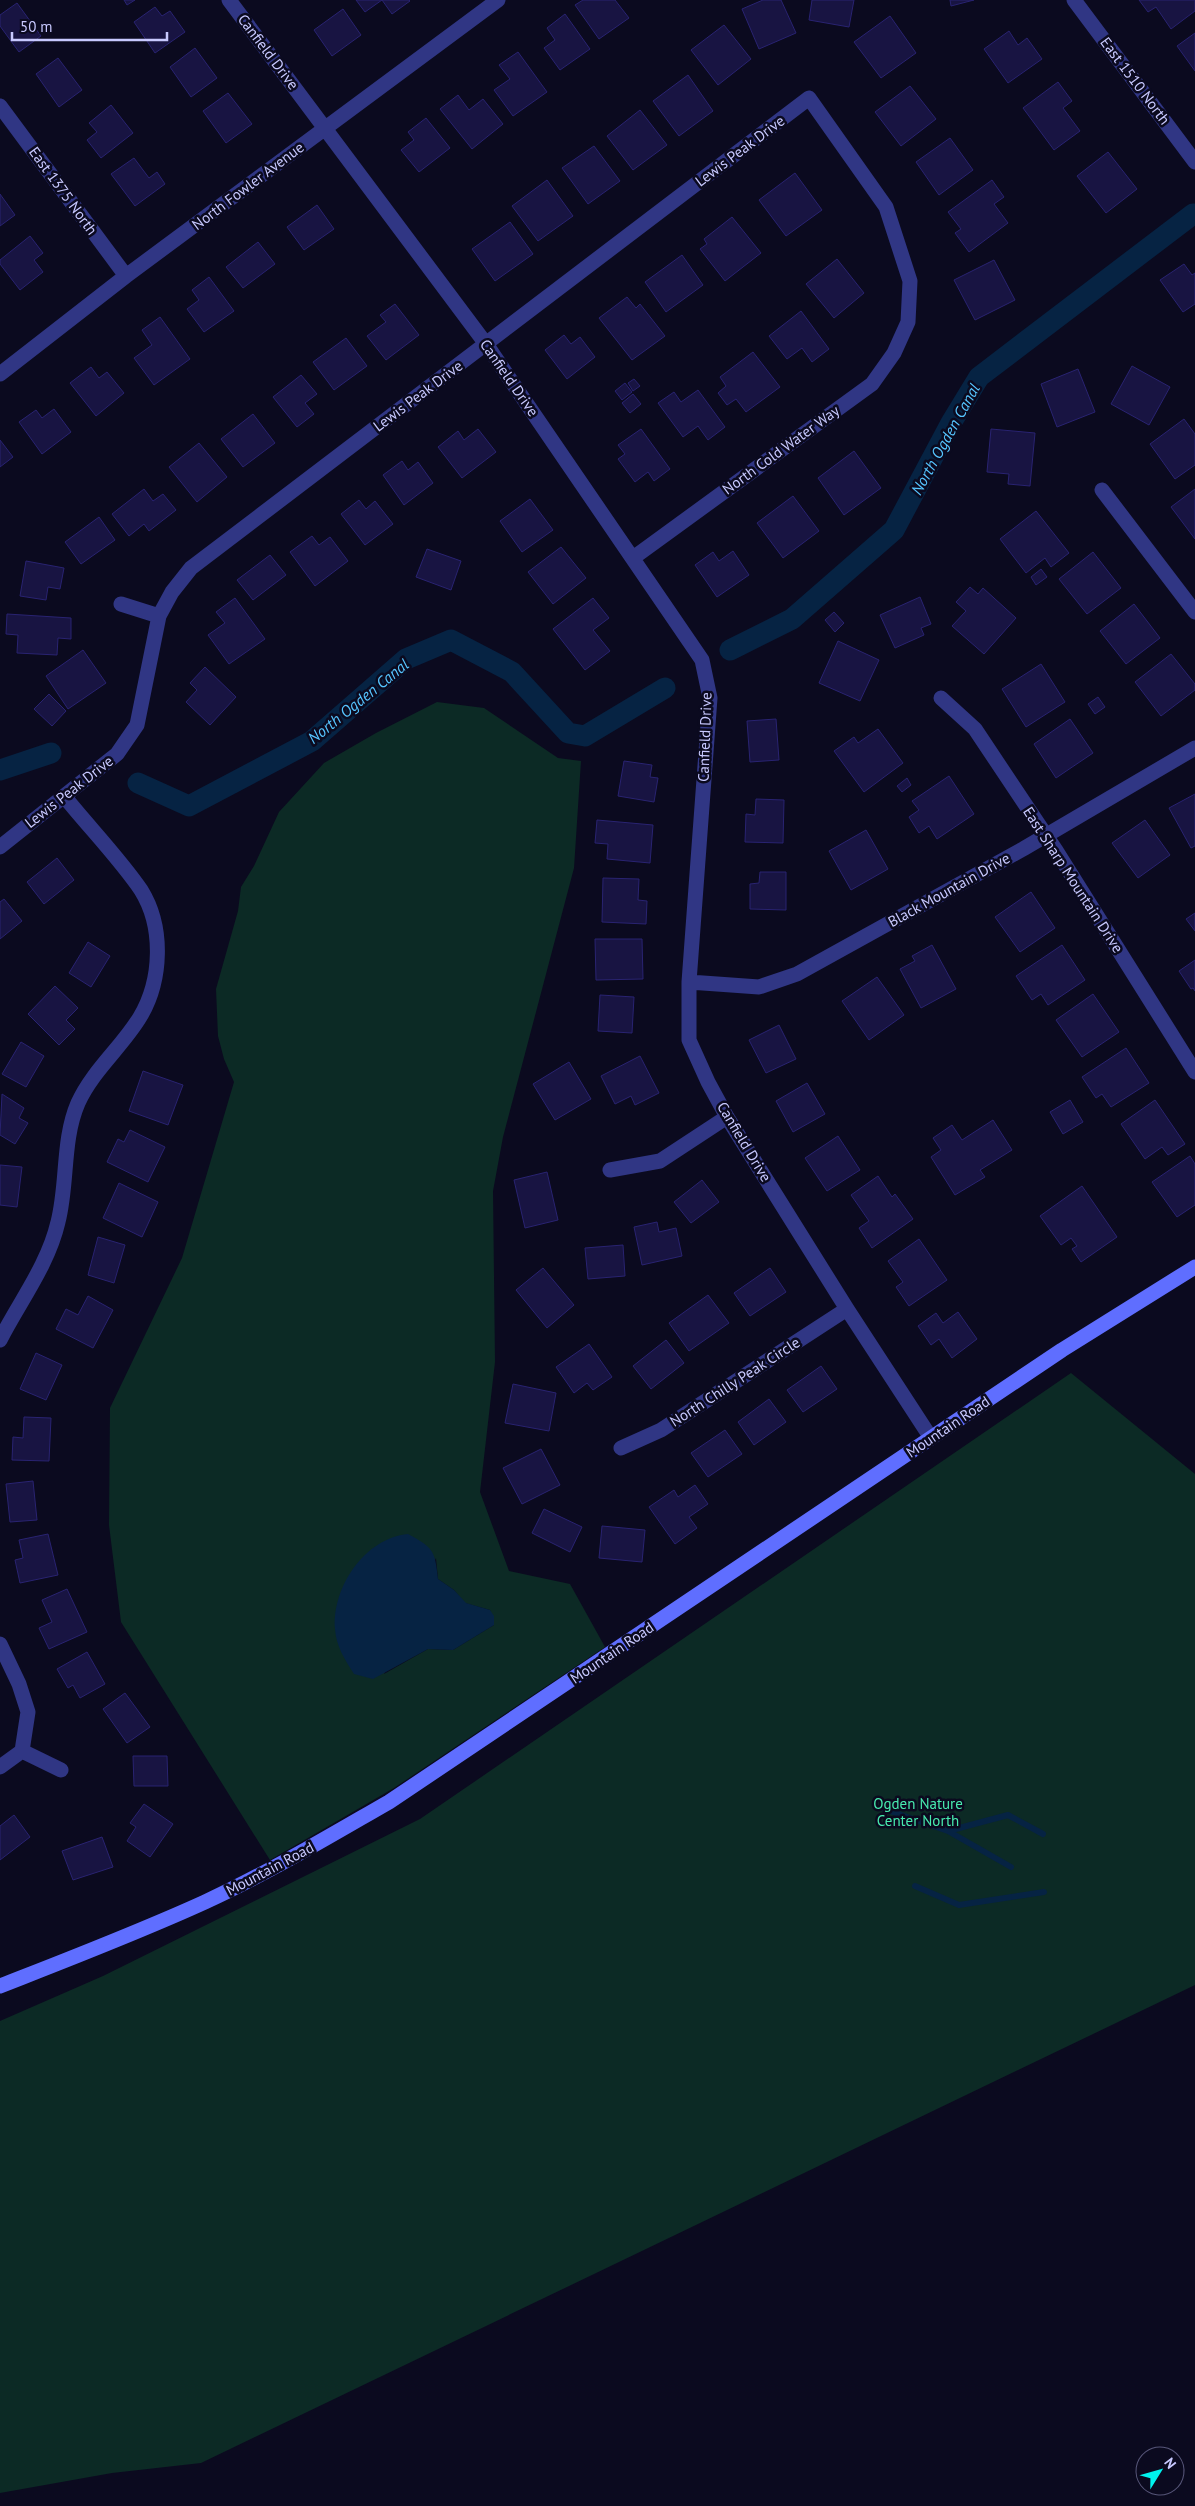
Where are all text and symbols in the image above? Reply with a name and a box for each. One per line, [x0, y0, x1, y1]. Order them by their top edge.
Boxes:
scale bar [12, 10, 168, 42]
street label: Canfield Drive [234, 10, 303, 93]
text: 50 m [20, 17, 53, 36]
street label: East 1510 North [1096, 33, 1174, 128]
street label: Lewis Peak Drive [691, 111, 788, 190]
street label: North Fowler Avenue [188, 137, 307, 234]
street label: East 1375 North [25, 143, 102, 239]
street label: Canfield Drive [476, 336, 543, 420]
street label: Lewis Peak Drive [369, 356, 466, 435]
water label: North Ogden Canal [906, 379, 984, 498]
street label: North Cold Water Way [718, 401, 843, 498]
water label: North Ogden Canal [303, 654, 413, 748]
street label: Canfield Drive [693, 692, 716, 782]
street label: Lewis Peak Drive [21, 751, 117, 832]
street label: East Sharp Mountain Drive [1019, 803, 1128, 956]
street label: Black Mountain Drive [884, 848, 1013, 931]
street label: Canfield Drive [713, 1098, 776, 1185]
street label: North Chilly Peak Circle [666, 1332, 803, 1431]
street label: Mountain Road [902, 1392, 993, 1462]
street label: Mountain Road [566, 1618, 657, 1688]
park label: Ogden Nature Center North [873, 1794, 963, 1830]
street label: Mountain Road [223, 1837, 317, 1900]
north arrow [1135, 2446, 1185, 2496]
text: N [1160, 2454, 1180, 2472]

